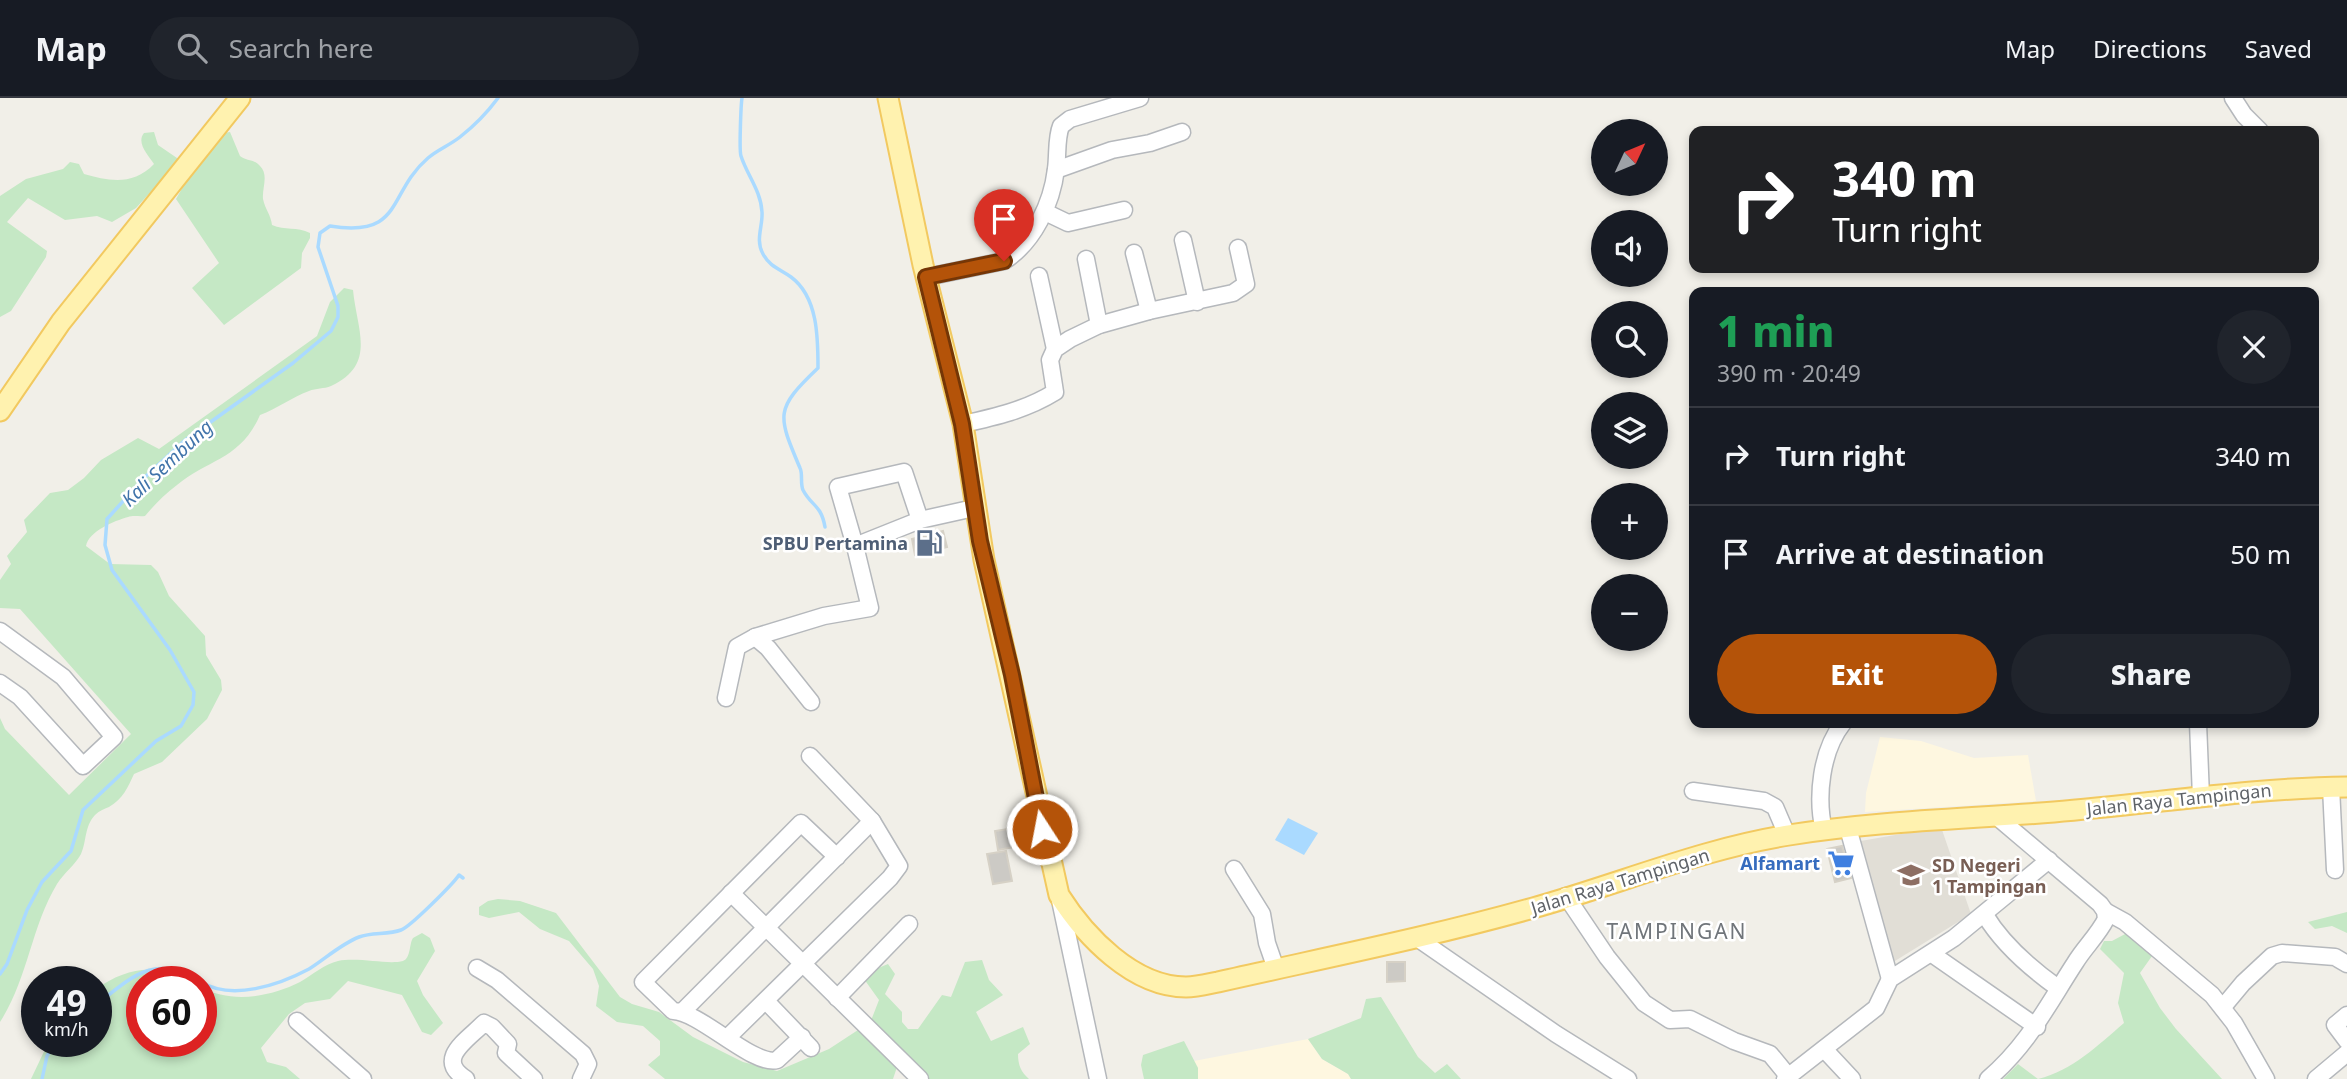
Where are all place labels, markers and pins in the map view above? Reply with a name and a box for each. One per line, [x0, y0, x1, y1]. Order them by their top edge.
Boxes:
pin [974, 189, 1034, 261]
fuel station icon: SPBU Pertamina [914, 528, 944, 558]
place label: SPBU Pertamina [763, 531, 908, 555]
supermarket icon: Alfamart [1826, 848, 1856, 878]
place label: Alfamart [1740, 851, 1820, 875]
place label: SD Negeri 1 Tampingan [1932, 853, 2047, 898]
school or university icon: SD Negeri 1 Tampingan [1896, 860, 1926, 890]

